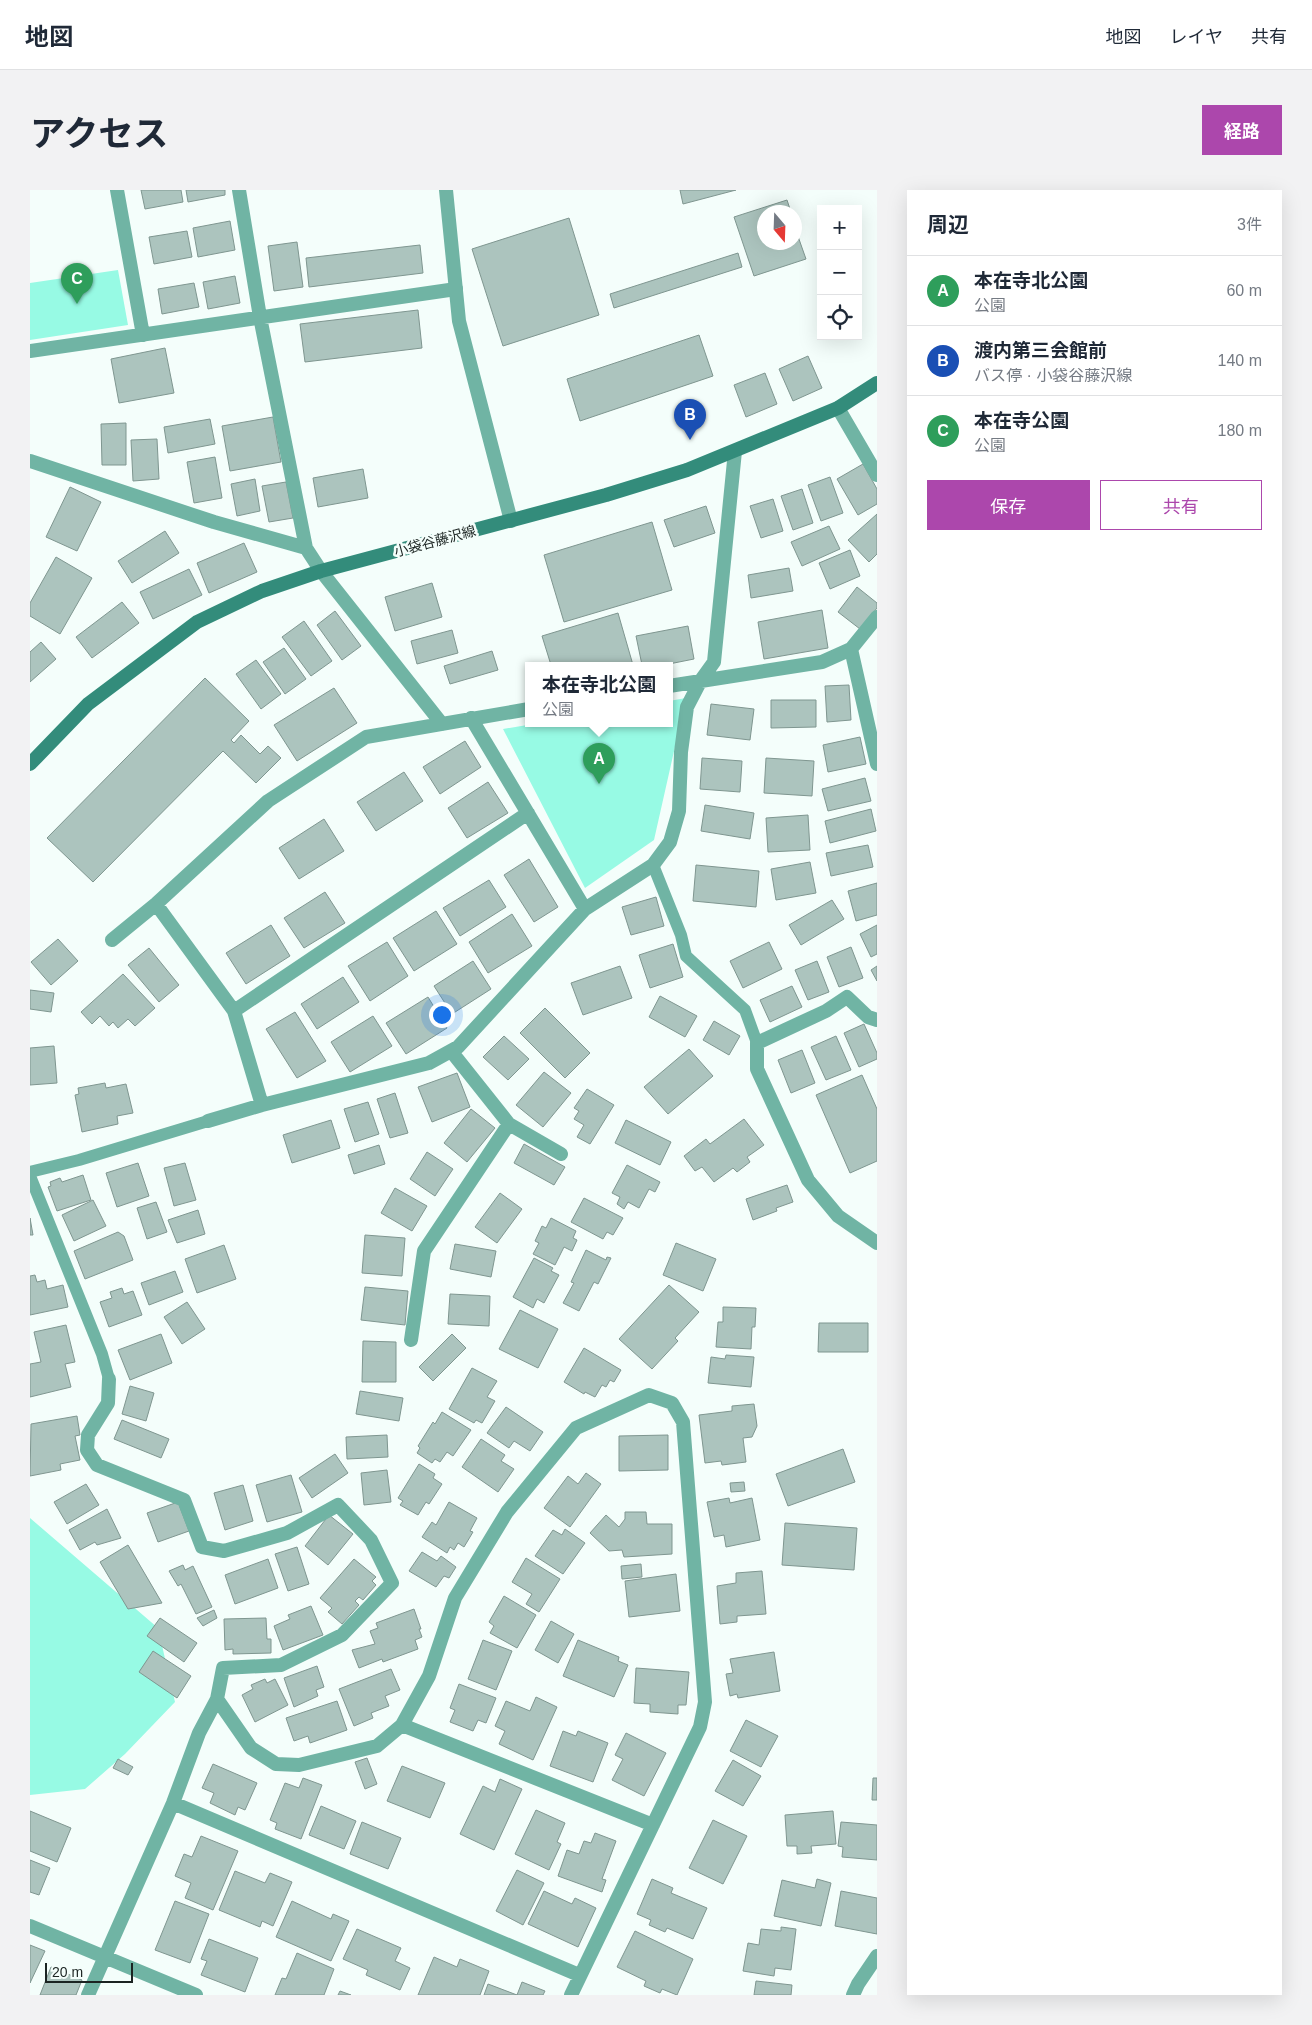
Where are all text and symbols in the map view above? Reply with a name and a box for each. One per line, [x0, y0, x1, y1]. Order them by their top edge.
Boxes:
text: 地図 [25, 23, 73, 50]
text: 地図 [1106, 27, 1142, 47]
text: レイヤ [1170, 27, 1223, 47]
text: 共有 [1251, 27, 1287, 47]
button: 経路 [1202, 105, 1282, 155]
text: アクセス [30, 114, 168, 153]
north arrow [757, 205, 802, 250]
map controls [817, 205, 862, 340]
button: + [817, 205, 862, 250]
text: 周辺 [927, 213, 969, 236]
text: 3件 [1237, 216, 1262, 233]
button: − [817, 250, 862, 295]
pin: C [61, 263, 93, 304]
text: 本在寺北公園 [974, 270, 1088, 291]
text: A [937, 282, 949, 299]
text: 60 m [1226, 282, 1262, 299]
button: locate [817, 295, 862, 340]
text: 公園 [974, 297, 1006, 314]
text: 渡内第三会館前 [974, 340, 1107, 361]
text: B [937, 352, 949, 369]
text: 140 m [1218, 352, 1262, 369]
text: バス停 · 小袋谷藤沢線 [974, 367, 1132, 384]
pin: B [674, 399, 706, 440]
text: 本在寺公園 [974, 410, 1069, 431]
text: C [937, 422, 949, 439]
text: 180 m [1218, 422, 1262, 439]
text: 公園 [974, 437, 1006, 454]
button: 保存 [927, 480, 1090, 530]
button: 共有 [1100, 480, 1262, 530]
street label: 小袋谷藤沢線 [392, 522, 478, 560]
popup [525, 662, 673, 727]
text: 本在寺北公園 [542, 674, 656, 695]
text: 公園 [542, 701, 574, 718]
pin: A [583, 743, 615, 784]
your location [429, 1002, 455, 1028]
scale bar [45, 1960, 132, 1983]
text: 20 m [52, 1964, 83, 1980]

